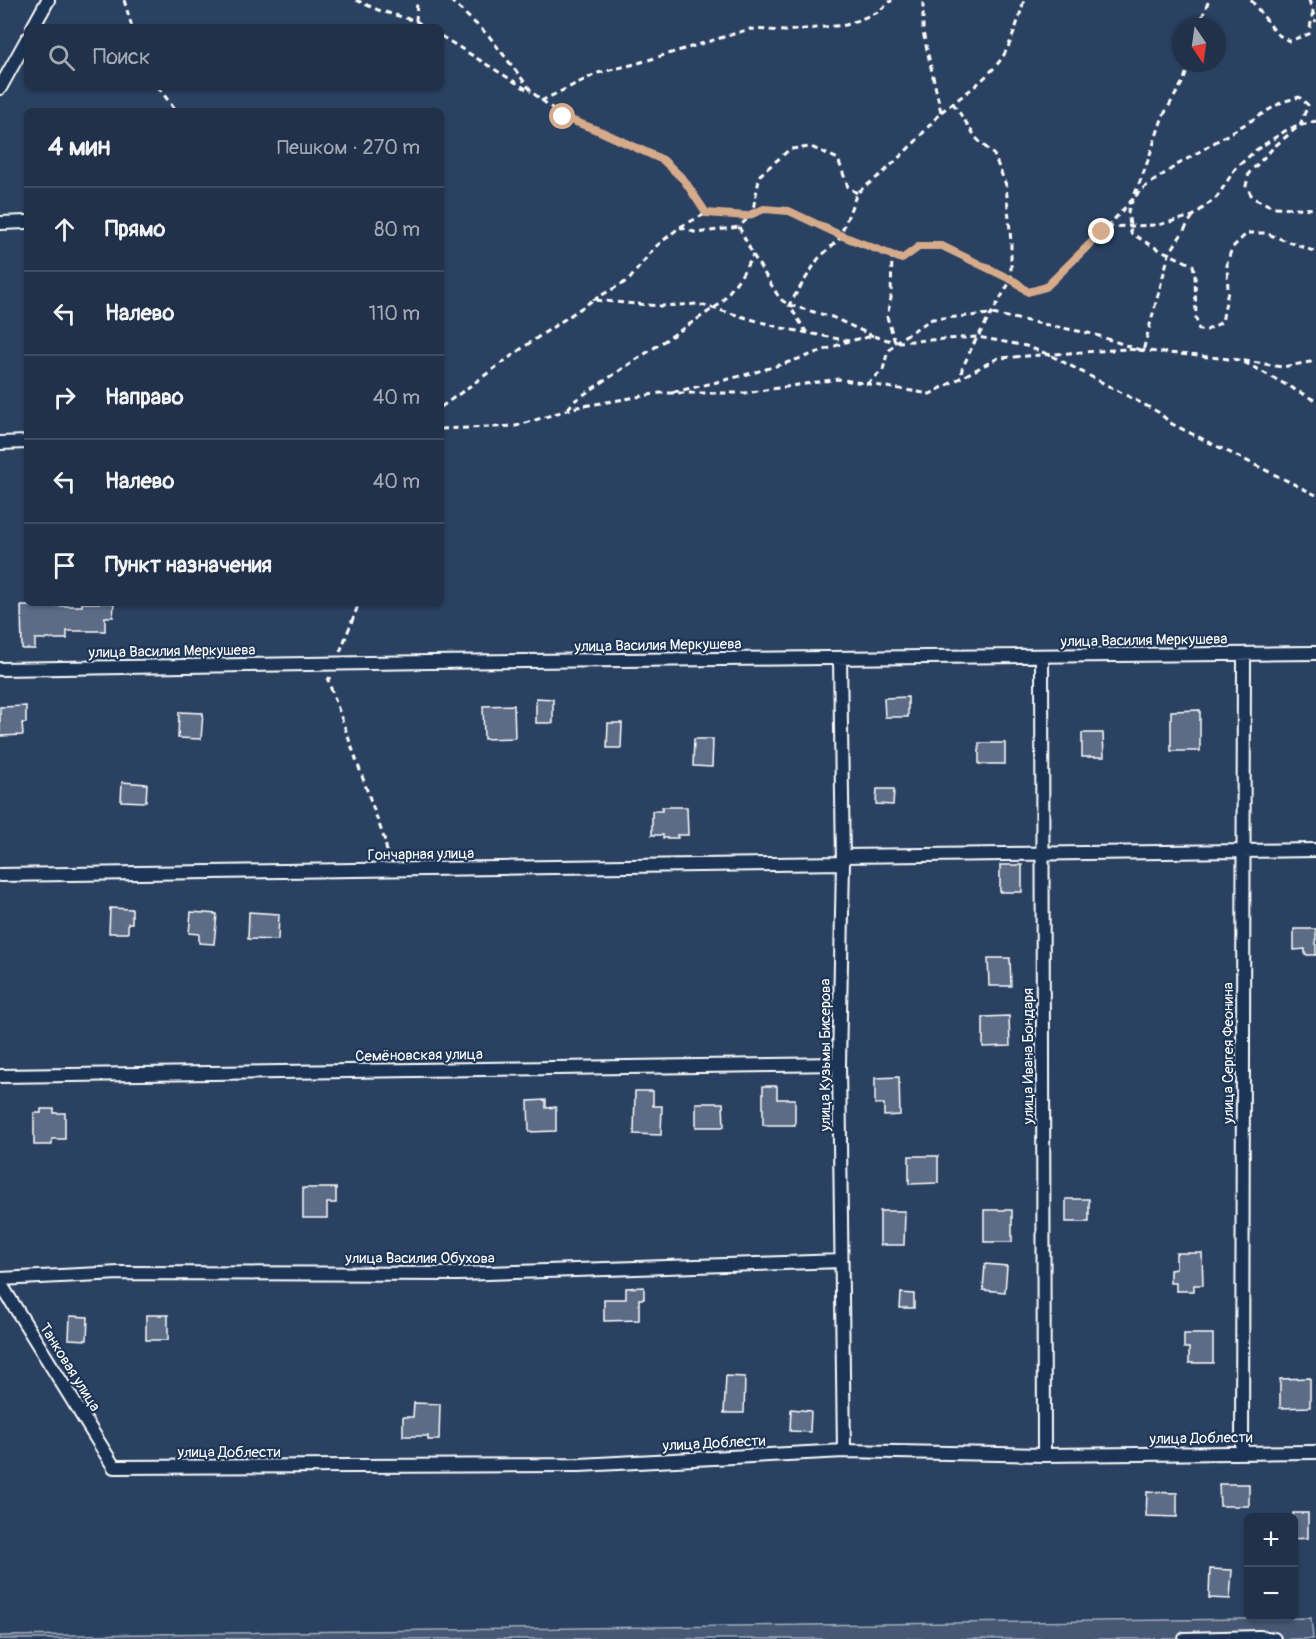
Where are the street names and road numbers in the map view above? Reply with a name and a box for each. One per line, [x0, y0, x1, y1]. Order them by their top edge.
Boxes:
street label: улица Василия Меркушева [1059, 630, 1228, 651]
street label: улица Василия Меркушева [573, 635, 742, 656]
street label: улица Василия Меркушева [87, 641, 256, 662]
street label: Гончарная улица [368, 844, 474, 865]
street label: улица Кузьмы Бисерова [816, 979, 835, 1132]
street label: улица Сергея Феонина [1219, 982, 1238, 1125]
street label: улица Ивана Бондаря [1019, 988, 1038, 1125]
street label: Семёновская улица [355, 1045, 483, 1066]
street label: улица Василия Обухова [344, 1249, 495, 1268]
street label: Танковая улица [35, 1320, 104, 1415]
street label: улица Доблести [1148, 1428, 1253, 1449]
street label: улица Доблести [661, 1431, 766, 1456]
street label: улица Доблести [176, 1443, 281, 1462]

